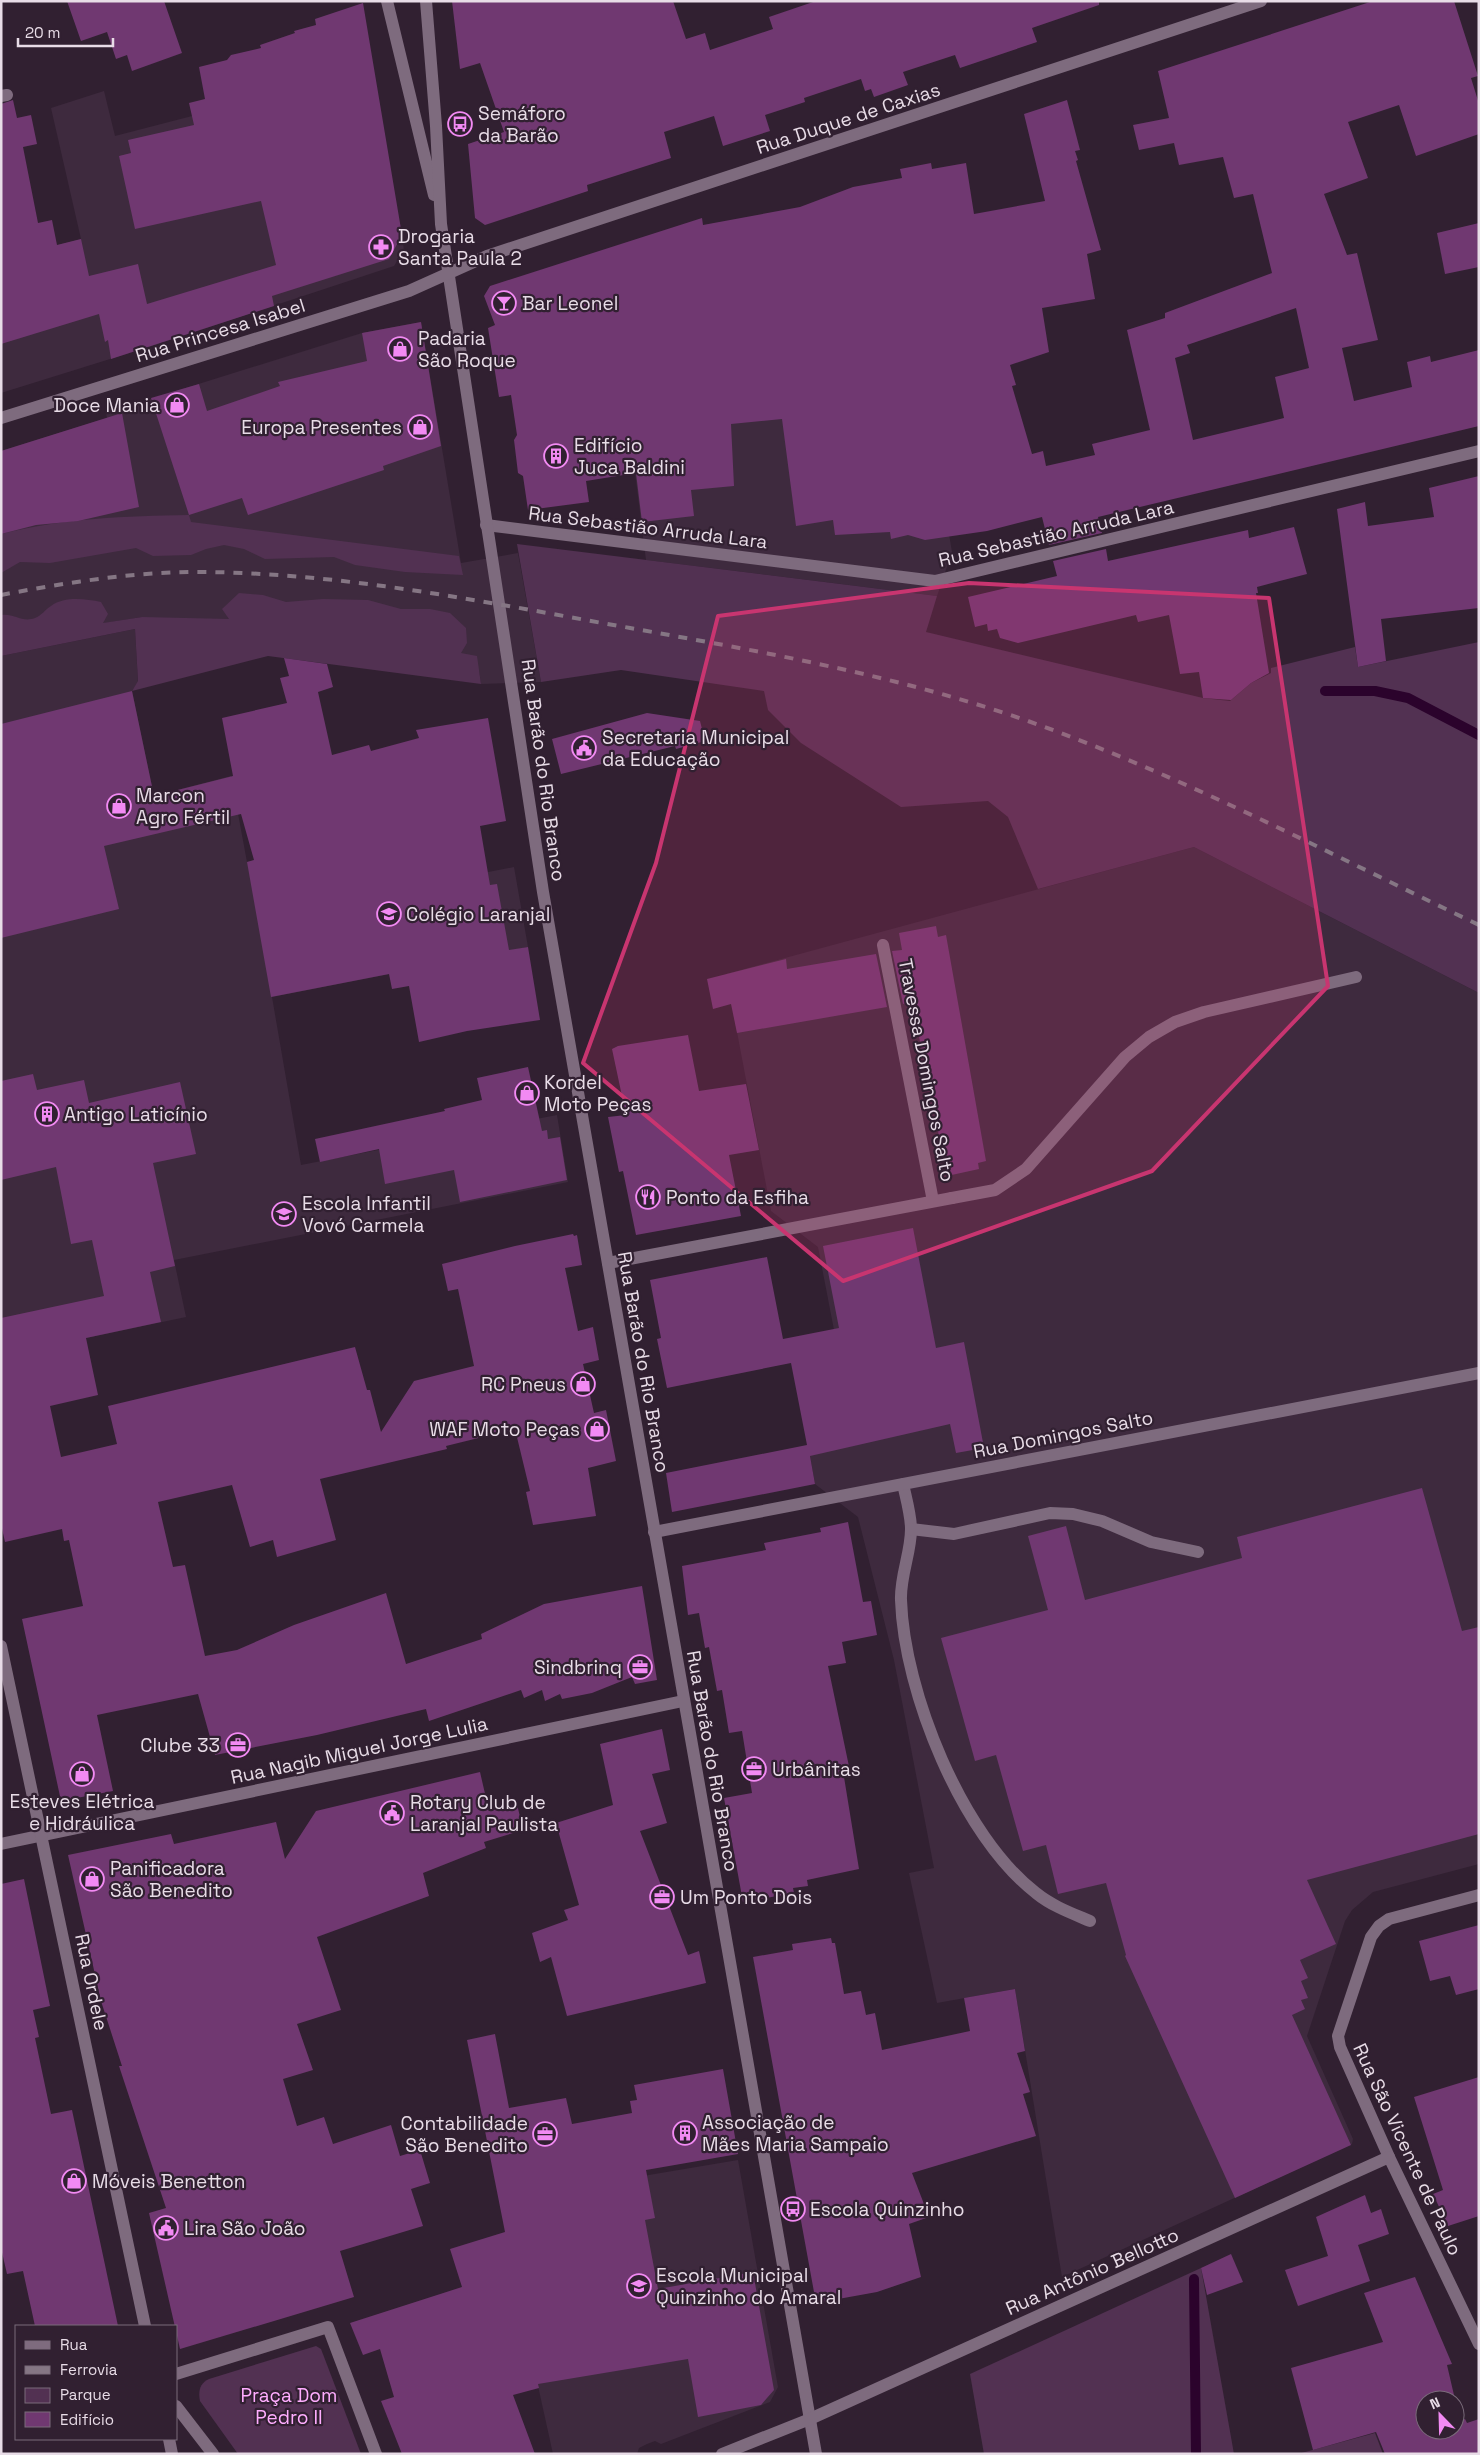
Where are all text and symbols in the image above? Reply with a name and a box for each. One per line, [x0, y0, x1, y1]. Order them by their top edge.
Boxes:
scale bar [18, 15, 112, 47]
text: 20 m [25, 23, 60, 42]
street label: Rua Duque de Caxias [753, 77, 943, 160]
place label: Semáforo da Barão [478, 101, 566, 148]
bus stop icon: Semáforo da Barão [447, 111, 473, 137]
place label: Drogaria Santa Paula 2 [398, 224, 522, 271]
pharmacy icon: Drogaria Santa Paula 2 [368, 234, 394, 260]
bar icon: Bar Leonel [491, 290, 517, 316]
place label: Bar Leonel [522, 291, 618, 316]
street label: Rua Princesa Isabel [132, 293, 308, 368]
place label: Padaria São Roque [418, 326, 516, 373]
shop icon: Padaria São Roque [387, 336, 413, 362]
shop icon: Doce Mania [164, 392, 190, 418]
place label: Doce Mania [54, 393, 160, 418]
shop icon: Europa Presentes [407, 414, 433, 440]
place label: Europa Presentes [241, 415, 402, 440]
place label: Edifício Juca Baldini [574, 433, 685, 480]
building icon: Edifício Juca Baldini [543, 443, 569, 469]
street label: Rua Sebastião Arruda Lara [936, 494, 1176, 573]
street label: Rua Sebastião Arruda Lara [527, 500, 769, 555]
street label: Rua Barão do Rio Branco [516, 657, 571, 883]
place label: Secretaria Municipal da Educação [602, 725, 789, 772]
public building icon: Secretaria Municipal da Educação [571, 735, 597, 761]
place label: Marcon Agro Fértil [136, 783, 230, 830]
shop icon: Marcon Agro Fértil [106, 793, 132, 819]
school or university icon: Colégio Laranjal [376, 901, 402, 927]
place label: Colégio Laranjal [406, 902, 550, 927]
street label: Travessa Domingos Salto [893, 956, 960, 1184]
place label: Kordel Moto Peças [544, 1070, 651, 1117]
shop icon: Kordel Moto Peças [514, 1080, 540, 1106]
building icon: Antigo Laticínio [34, 1101, 60, 1127]
place label: Antigo Laticínio [64, 1102, 208, 1127]
restaurant icon: Ponto da Esfiha [635, 1184, 661, 1210]
place label: Ponto da Esfiha [666, 1185, 809, 1210]
place label: Escola Infantil Vovó Carmela [302, 1191, 431, 1238]
school or university icon: Escola Infantil Vovó Carmela [271, 1201, 297, 1227]
street label: Rua Barão do Rio Branco [612, 1249, 675, 1475]
shop icon: RC Pneus [570, 1371, 596, 1397]
place label: RC Pneus [481, 1372, 566, 1397]
street label: Rua Domingos Salto [971, 1405, 1155, 1464]
shop icon: WAF Moto Peças [584, 1416, 610, 1442]
place label: WAF Moto Peças [429, 1417, 580, 1442]
street label: Rua Barão do Rio Branco [681, 1648, 744, 1874]
office icon: Sindbrinq [627, 1654, 653, 1680]
place label: Sindbrinq [534, 1655, 622, 1680]
street label: Rua Nagib Miguel Jorge Lulia [228, 1711, 490, 1790]
office icon: Clube 33 [225, 1732, 251, 1758]
place label: Clube 33 [140, 1733, 220, 1758]
office icon: Urbânitas [741, 1756, 767, 1782]
place label: Urbânitas [772, 1757, 861, 1782]
shop icon: Esteves Elétrica e Hidráulica [69, 1761, 95, 1787]
place label: Esteves Elétrica e Hidráulica [10, 1789, 154, 1836]
place label: Rotary Club de Laranjal Paulista [410, 1790, 558, 1837]
public building icon: Rotary Club de Laranjal Paulista [379, 1800, 405, 1826]
place label: Panificadora São Benedito [110, 1856, 233, 1903]
shop icon: Panificadora São Benedito [79, 1866, 105, 1892]
office icon: Um Ponto Dois [649, 1884, 675, 1910]
place label: Um Ponto Dois [680, 1885, 812, 1910]
street label: Rua Ordele [69, 1931, 114, 2033]
street label: Rua São Vicente de Paulo [1347, 2039, 1468, 2259]
place label: Associação de Mães Maria Sampaio [702, 2110, 889, 2157]
place label: Contabilidade São Benedito [400, 2111, 528, 2158]
building icon: Associação de Mães Maria Sampaio [672, 2120, 698, 2146]
office icon: Contabilidade São Benedito [532, 2121, 558, 2147]
shop icon: Móveis Benetton [61, 2168, 87, 2194]
place label: Móveis Benetton [92, 2169, 245, 2194]
bus stop icon: Escola Quinzinho [780, 2196, 806, 2222]
place label: Escola Quinzinho [810, 2197, 965, 2222]
public building icon: Lira São João [153, 2215, 179, 2241]
place label: Lira São João [184, 2216, 306, 2241]
street label: Rua Antônio Bellotto [1002, 2222, 1183, 2321]
place label: Escola Municipal Quinzinho do Amaral [656, 2263, 841, 2310]
school or university icon: Escola Municipal Quinzinho do Amaral [626, 2273, 652, 2299]
legend [15, 2325, 178, 2440]
text: Rua [60, 2335, 88, 2354]
text: Ferrovia [60, 2360, 118, 2379]
park label: Praça Dom Pedro II [241, 2383, 337, 2430]
text: Parque [60, 2385, 111, 2404]
north arrow [1415, 2390, 1465, 2440]
text: N [1427, 2393, 1443, 2413]
text: Edifício [60, 2410, 114, 2429]

